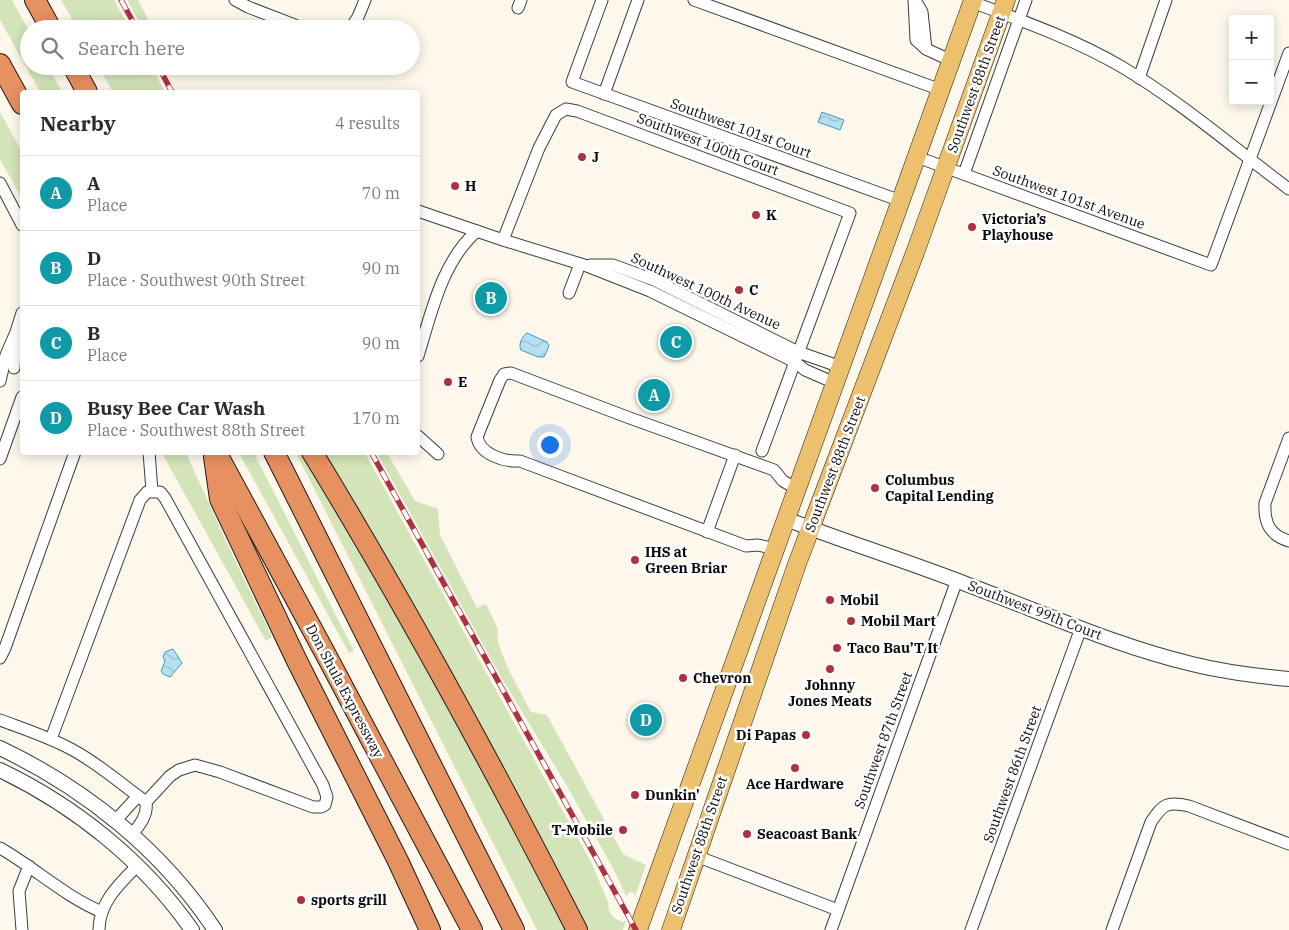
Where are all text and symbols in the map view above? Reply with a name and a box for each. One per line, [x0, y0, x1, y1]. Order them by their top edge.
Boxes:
street label: Southwest 88th Street [943, 13, 1009, 155]
map controls [1229, 15, 1274, 105]
button: + [1229, 15, 1274, 60]
search box [20, 20, 420, 75]
icon: search [38, 34, 66, 62]
text: Search here [78, 36, 185, 60]
button: − [1229, 60, 1274, 105]
street label: Southwest 101st Court [668, 94, 814, 162]
text: Nearby [40, 109, 116, 137]
street label: Southwest 100th Court [635, 109, 782, 179]
text: 4 results [335, 113, 400, 133]
place label: J [592, 148, 599, 166]
marker: J [576, 151, 588, 163]
street label: Southwest 101st Avenue [990, 161, 1148, 233]
text: A [87, 171, 100, 195]
place label: H [465, 177, 476, 195]
marker: H [449, 180, 461, 192]
text: A [50, 183, 62, 203]
text: 70 m [362, 183, 400, 203]
text: Place [87, 195, 127, 215]
place label: K [766, 206, 777, 224]
marker: K [750, 209, 762, 221]
place label: Victoria’s Playhouse [982, 210, 1053, 244]
marker: Victoria’s Playhouse [966, 221, 978, 233]
text: D [87, 246, 101, 270]
street label: Southwest 100th Avenue [628, 248, 784, 334]
text: B [50, 258, 62, 278]
text: 90 m [362, 258, 400, 278]
text: Place · Southwest 90th Street [87, 270, 305, 290]
pin: B [475, 279, 507, 317]
place label: C [749, 281, 758, 299]
marker: C [733, 284, 745, 296]
text: B [87, 321, 100, 345]
pin: C [660, 323, 692, 361]
text: C [51, 333, 61, 353]
text: 90 m [362, 333, 400, 353]
text: Place [87, 345, 127, 365]
place label: E [458, 373, 467, 391]
marker: E [442, 376, 454, 388]
pin: A [638, 376, 670, 414]
street label: Southwest 88th Street [801, 393, 869, 535]
text: Busy Bee Car Wash [87, 396, 265, 420]
text: D [50, 408, 62, 428]
text: 170 m [352, 408, 400, 428]
text: Place · Southwest 88th Street [87, 420, 305, 440]
your location [537, 432, 563, 458]
place label: Columbus Capital Lending [885, 471, 994, 505]
marker: Columbus Capital Lending [869, 482, 881, 494]
place label: IHS at Green Briar [645, 543, 728, 577]
marker: IHS at Green Briar [629, 554, 641, 566]
street label: Southwest 99th Court [965, 576, 1105, 644]
place label: Mobil [840, 591, 879, 609]
marker: Mobil [824, 594, 836, 606]
place label: Mobil Mart [861, 612, 936, 630]
marker: Mobil Mart [845, 615, 857, 627]
street label: Don Shula Expressway [302, 621, 388, 761]
place label: Taco Bau’T It [847, 639, 938, 657]
marker: Taco Bau’T It [831, 642, 843, 654]
marker: Johnny Jones Meats [824, 663, 836, 675]
place label: Chevron [693, 669, 751, 687]
street label: Southwest 87th Street [850, 669, 916, 811]
marker: Chevron [677, 672, 689, 684]
place label: Johnny Jones Meats [788, 676, 872, 710]
pin: D [630, 701, 662, 739]
street label: Southwest 86th Street [979, 703, 1045, 845]
place label: Di Papas [736, 726, 796, 744]
marker: Di Papas [800, 729, 812, 741]
marker: Ace Hardware [789, 762, 801, 774]
street label: Southwest 88th Street [667, 774, 731, 916]
place label: Ace Hardware [746, 775, 844, 793]
place label: Dunkin' [645, 786, 700, 804]
marker: Dunkin' [629, 789, 641, 801]
place label: T-Mobile [552, 821, 613, 839]
marker: T-Mobile [617, 824, 629, 836]
place label: Seacoast Bank [757, 825, 857, 843]
marker: Seacoast Bank [741, 828, 753, 840]
place label: sports grill [311, 891, 387, 909]
marker: sports grill [295, 894, 307, 906]

